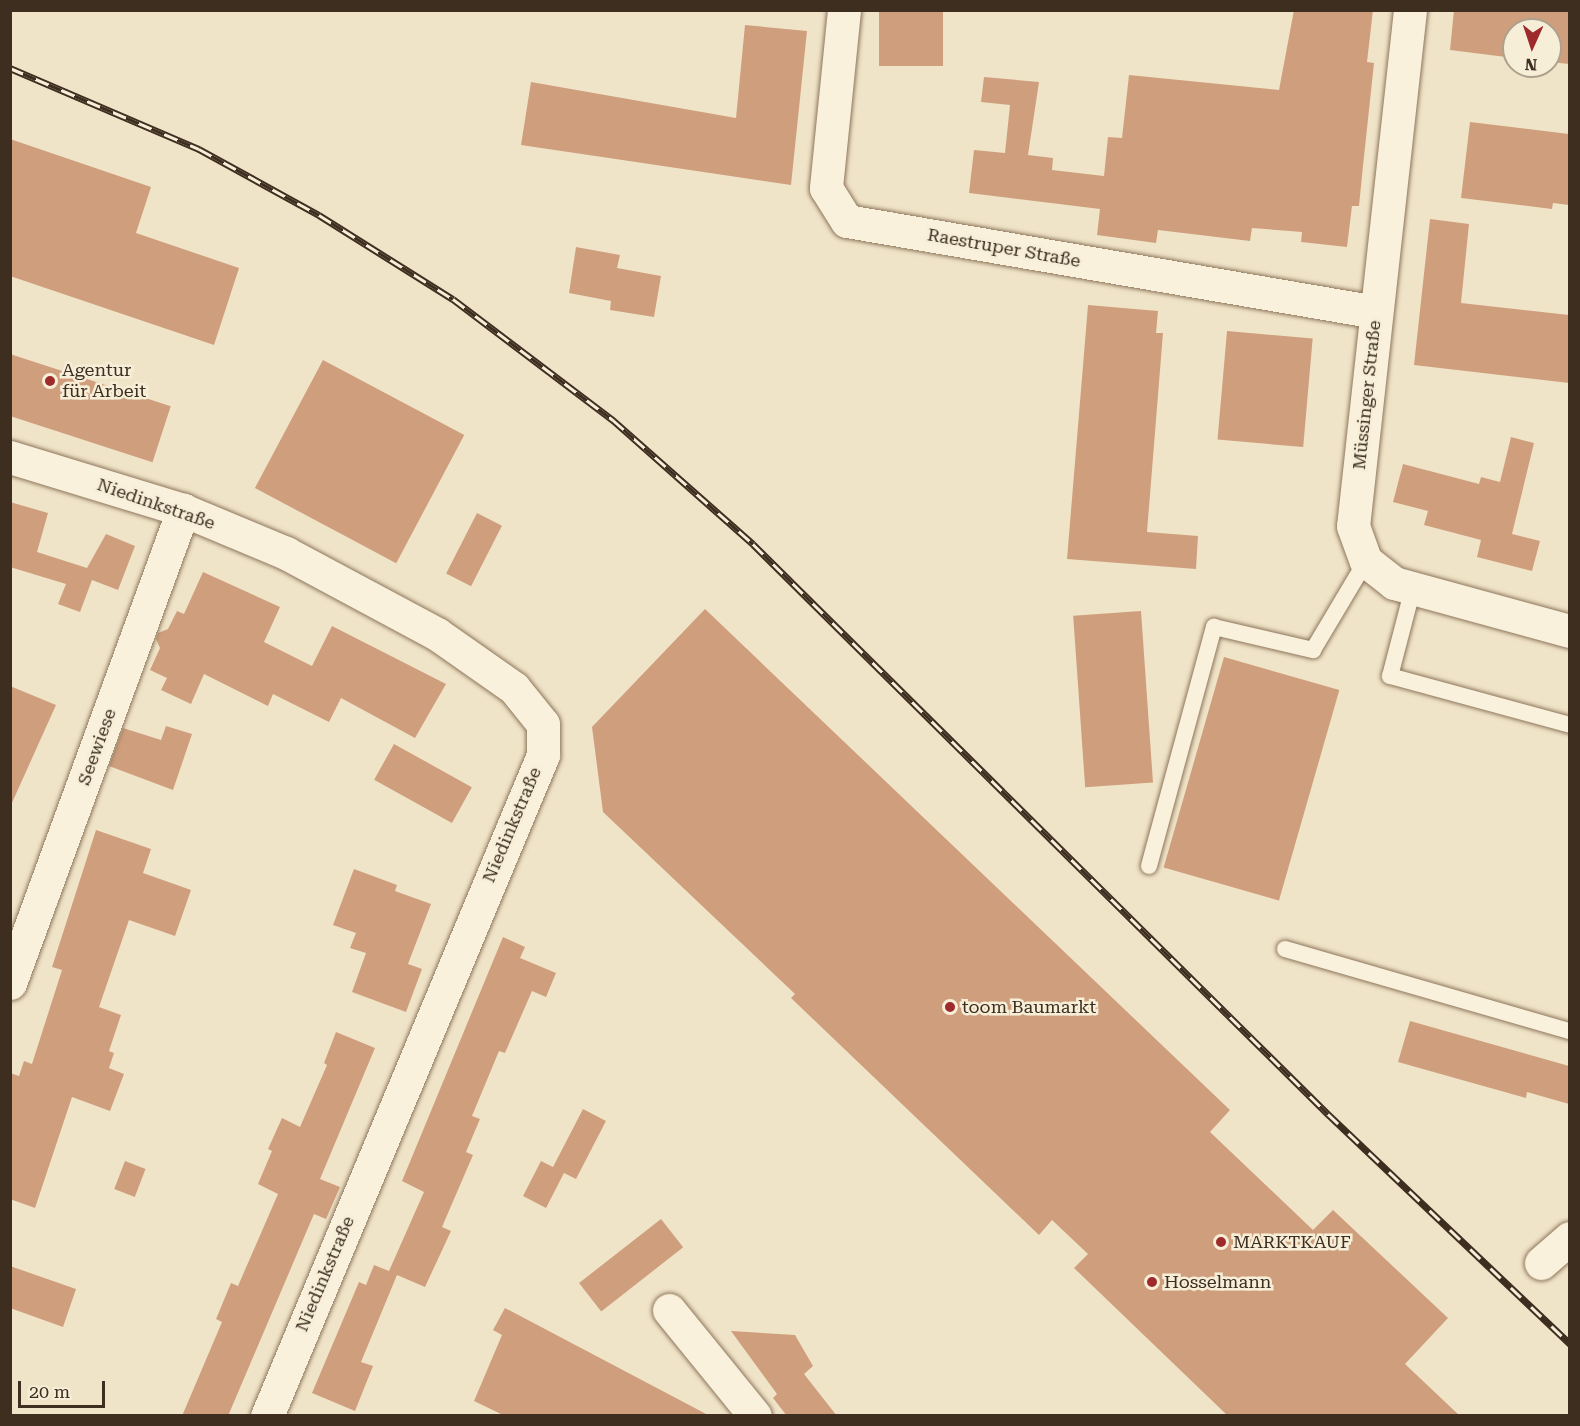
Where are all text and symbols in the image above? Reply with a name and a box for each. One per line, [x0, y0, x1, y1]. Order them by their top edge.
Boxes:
north arrow [1502, 18, 1562, 78]
text: N [1524, 55, 1538, 74]
street label: Raestruper Straße [926, 224, 1082, 272]
street label: Müssinger Straße [1348, 319, 1386, 471]
place label: Agentur für Arbeit [62, 360, 146, 403]
marker: Agentur für Arbeit [43, 374, 57, 388]
street label: Niedinkstraße [94, 474, 218, 534]
street label: Seewiese [73, 706, 121, 788]
street label: Niedinkstraße [478, 764, 546, 886]
place label: toom Baumarkt [962, 996, 1096, 1018]
marker: toom Baumarkt [943, 1000, 957, 1014]
street label: Niedinkstraße [291, 1213, 359, 1335]
place label: MARKTKAUF [1233, 1231, 1351, 1253]
marker: MARKTKAUF [1214, 1235, 1228, 1249]
place label: Hosselmann [1164, 1271, 1271, 1293]
marker: Hosselmann [1145, 1275, 1159, 1289]
scale bar [21, 1369, 108, 1407]
text: 20 m [29, 1381, 70, 1402]

